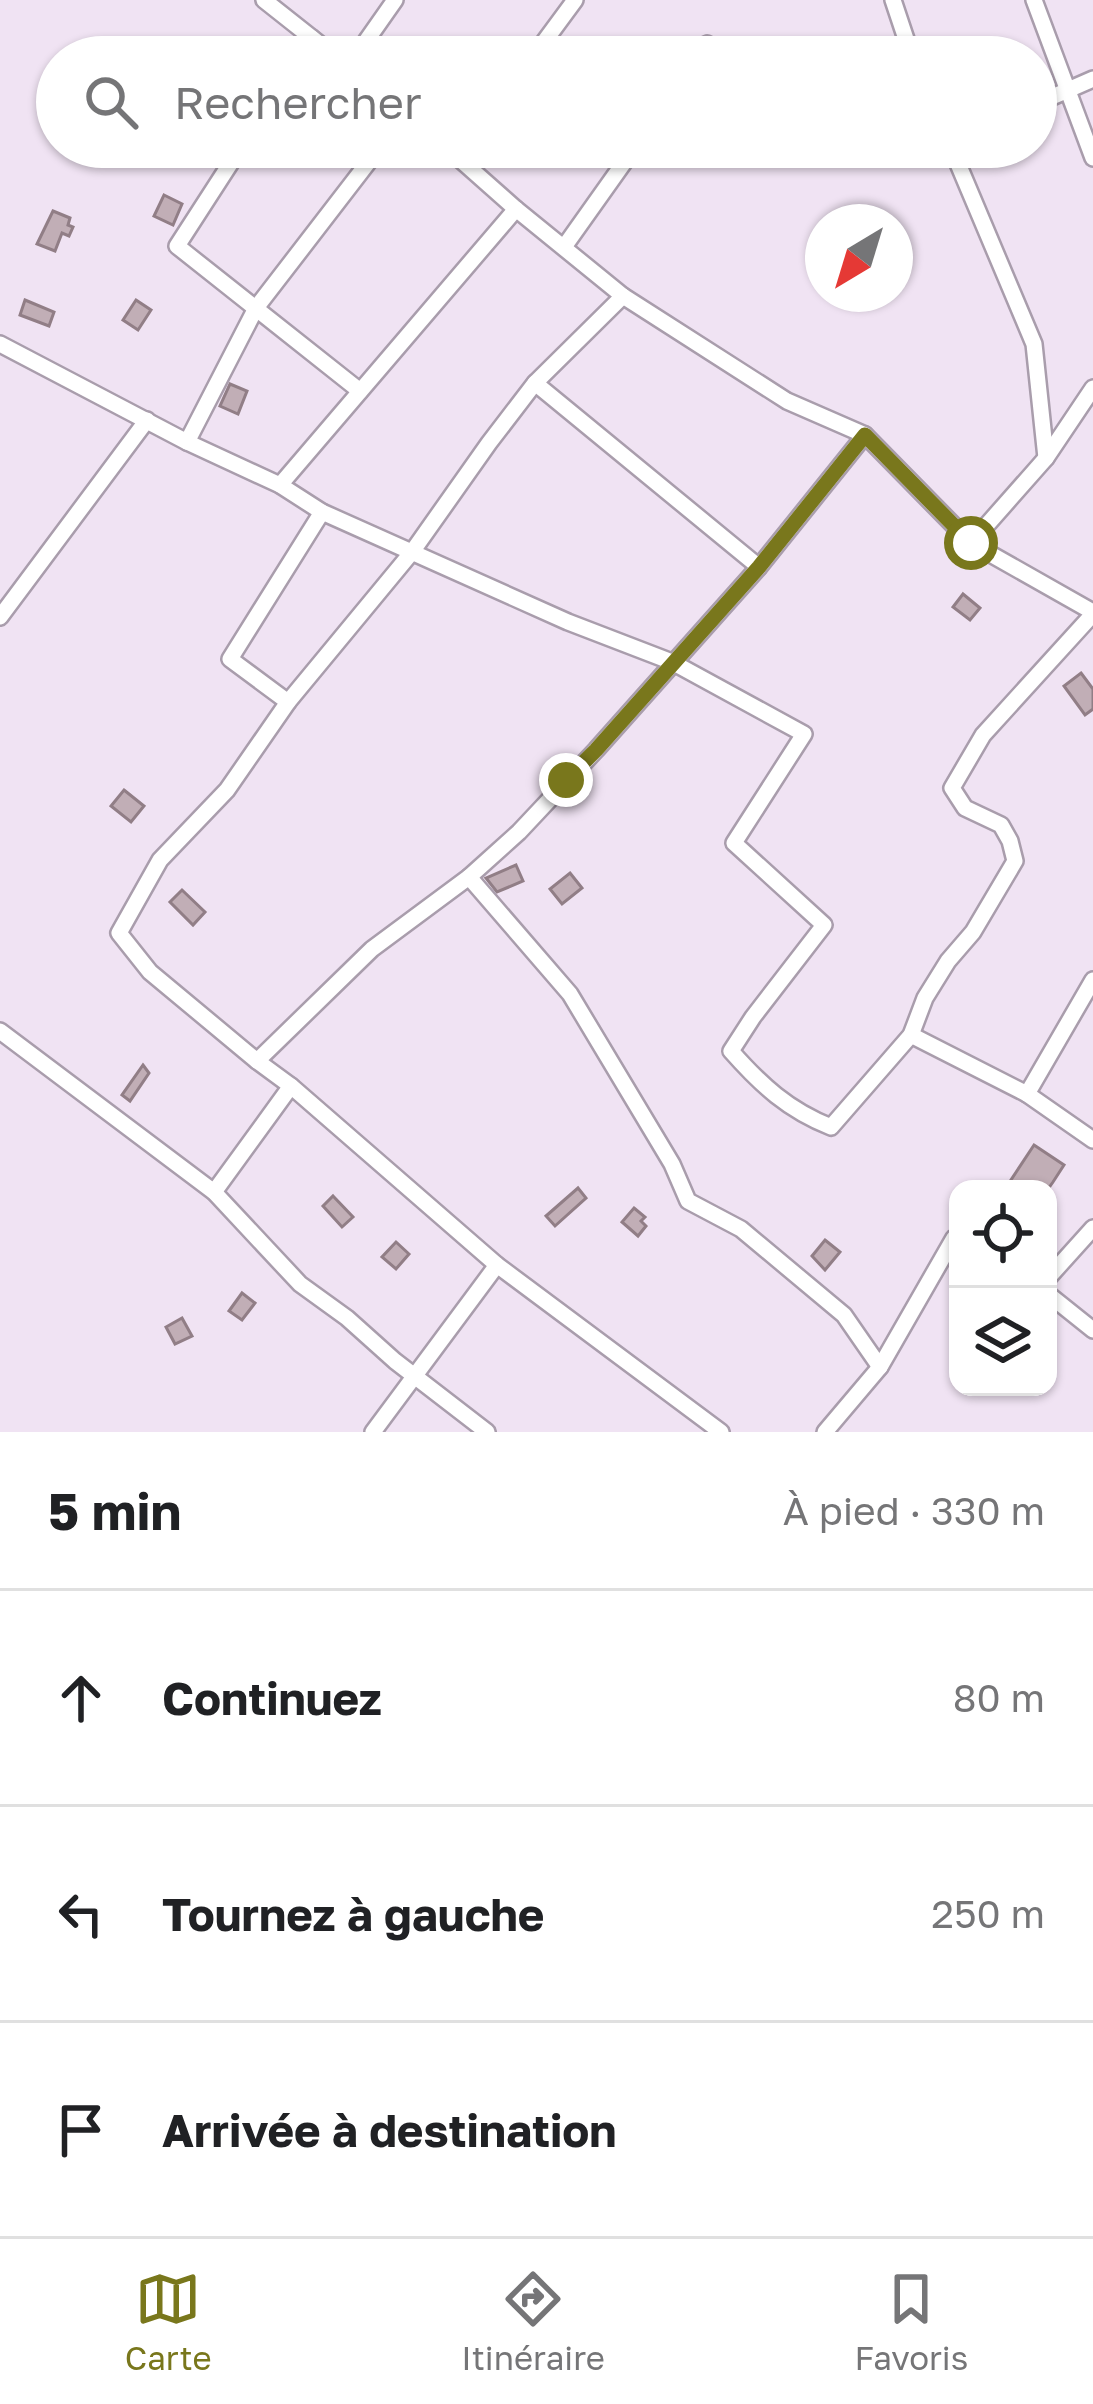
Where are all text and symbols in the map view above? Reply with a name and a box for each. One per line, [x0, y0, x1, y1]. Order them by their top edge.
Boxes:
search box [36, 36, 1057, 168]
icon: search [78, 69, 144, 135]
text: Rechercher [174, 75, 422, 129]
north arrow [805, 204, 913, 312]
route start [944, 516, 998, 570]
route end [539, 753, 593, 807]
map controls [949, 1180, 1057, 1396]
button: locate [949, 1180, 1057, 1288]
button: layers [949, 1288, 1057, 1396]
text: 5 min [48, 1480, 181, 1541]
text: À pied · 330 m [783, 1487, 1045, 1534]
icon: ahead [48, 1665, 114, 1731]
text: Continuez [162, 1671, 382, 1725]
text: 80 m [953, 1674, 1045, 1721]
icon: left [48, 1881, 114, 1947]
text: Tournez à gauche [162, 1887, 544, 1941]
text: 250 m [931, 1890, 1045, 1937]
icon: arrive [48, 2097, 114, 2163]
text: Arrivée à destination [162, 2103, 617, 2157]
tab: Carte [125, 2266, 212, 2377]
tab: Itinéraire [461, 2266, 605, 2377]
tab: Favoris [854, 2266, 968, 2377]

